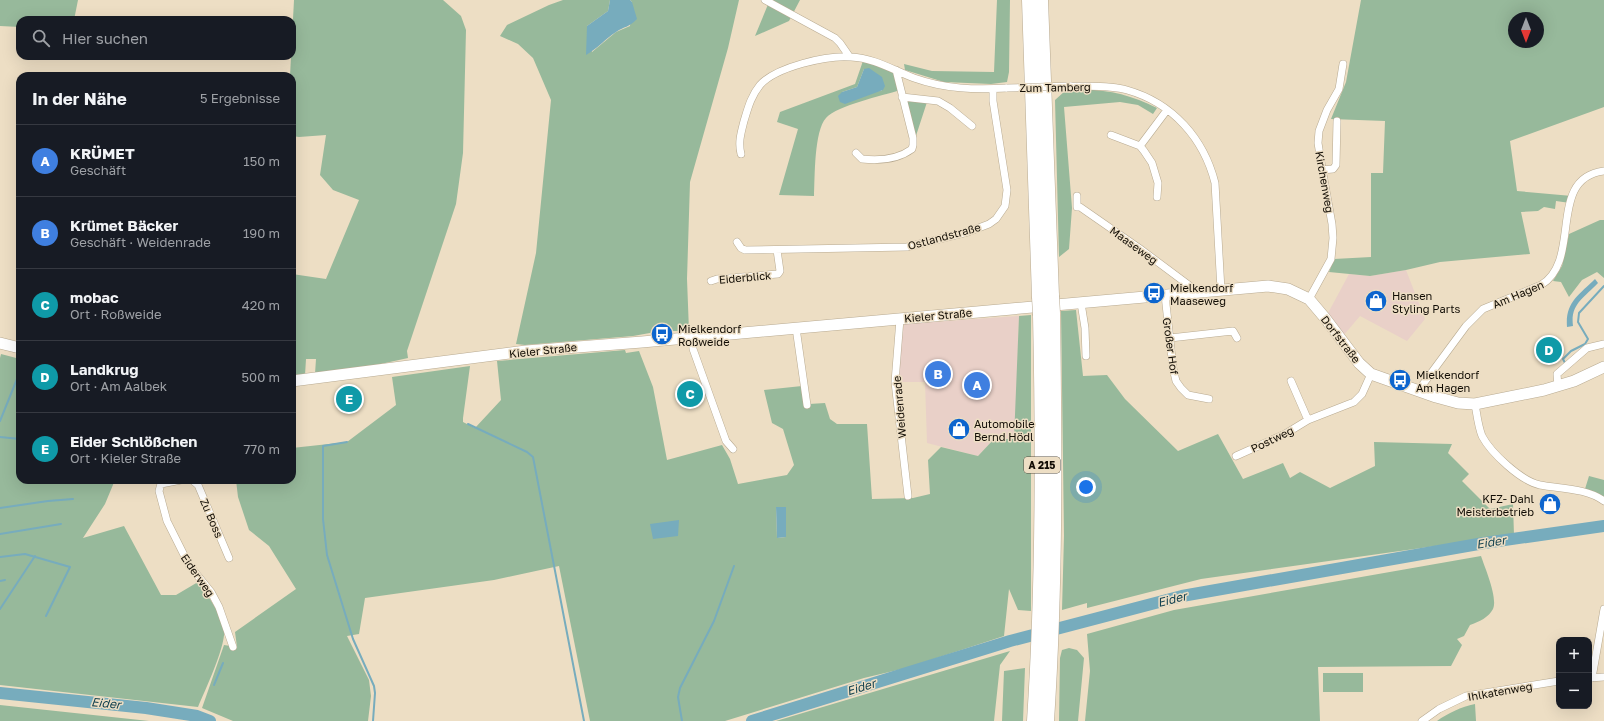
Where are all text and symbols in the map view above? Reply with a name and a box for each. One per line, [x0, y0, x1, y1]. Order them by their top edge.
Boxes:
north arrow [1508, 12, 1544, 48]
search box [16, 16, 296, 60]
icon: search [30, 27, 52, 49]
text: Hier suchen [62, 29, 148, 47]
street label: Zum Tamberg [1019, 80, 1091, 94]
text: In der Nähe [32, 88, 127, 109]
text: 5 Ergebnisse [200, 90, 280, 106]
text: KRÜMET [70, 144, 135, 162]
street label: Kirchenweg [1313, 150, 1337, 214]
text: A [40, 153, 50, 169]
text: 150 m [243, 153, 280, 169]
text: Geschäft [70, 162, 126, 178]
text: Krümet Bäcker [70, 216, 178, 234]
street label: Ostlandstraße [906, 220, 982, 252]
street label: Maaseweg [1108, 223, 1160, 267]
text: B [40, 225, 50, 241]
text: 190 m [243, 225, 280, 241]
text: Geschäft · Weidenrade [70, 234, 211, 250]
street label: Eiderblick [718, 268, 772, 286]
street label: Am Hagen [1490, 277, 1546, 311]
bus stop icon: Mielkendorf Maaseweg [1141, 280, 1167, 306]
place label: Mielkendorf Maaseweg [1170, 281, 1233, 307]
text: mobac [70, 288, 119, 306]
shop icon: Hansen Styling Parts [1363, 288, 1389, 314]
place label: Hansen Styling Parts [1392, 289, 1461, 315]
text: C [40, 297, 50, 313]
text: 420 m [242, 297, 280, 313]
text: Ort · Roßweide [70, 306, 161, 322]
street label: Kieler Straße [904, 306, 972, 324]
street label: Dorfstraße [1319, 313, 1363, 365]
street label: Großer Hof [1161, 317, 1181, 375]
bus stop icon: Mielkendorf Roßweide [649, 321, 675, 347]
place label: Mielkendorf Roßweide [678, 322, 741, 348]
pin: D [1536, 335, 1562, 365]
street label: Kieler Straße [508, 340, 578, 360]
pin: B [925, 359, 951, 389]
text: Landkrug [70, 360, 138, 378]
bus stop icon: Mielkendorf Am Hagen [1387, 367, 1413, 393]
place label: Mielkendorf Am Hagen [1416, 368, 1479, 394]
text: D [40, 369, 50, 385]
text: 500 m [242, 369, 280, 385]
pin: A [964, 370, 990, 400]
street label: Weidenrade [890, 375, 908, 439]
text: Ort · Am Aalbek [70, 378, 167, 394]
pin: C [677, 379, 703, 409]
pin: E [336, 384, 362, 414]
shop icon: Automobile Bernd Hödl [946, 416, 972, 442]
place label: Automobile Bernd Hödl [974, 417, 1035, 443]
street label: Postweg [1248, 423, 1296, 455]
text: Eider Schlößchen [70, 432, 197, 450]
text: E [41, 441, 49, 457]
text: 770 m [243, 441, 280, 457]
text: Ort · Kieler Straße [70, 450, 181, 466]
road number: A 215 [1024, 457, 1060, 473]
your location [1076, 477, 1096, 497]
shop icon: KFZ- Dahl Meisterbetrieb [1537, 491, 1563, 517]
place label: KFZ- Dahl Meisterbetrieb [1456, 492, 1534, 518]
street label: Zu Boss [198, 496, 226, 540]
water label: Eider [1475, 532, 1509, 552]
street label: Eiderweg [179, 551, 217, 599]
water label: Eider [1156, 588, 1190, 610]
map controls [1556, 637, 1592, 709]
button: + [1556, 637, 1592, 673]
button: − [1556, 673, 1592, 709]
water label: Eider [845, 675, 880, 698]
street label: Ihlkatenweg [1467, 679, 1533, 703]
water label: Eider [91, 694, 124, 712]

